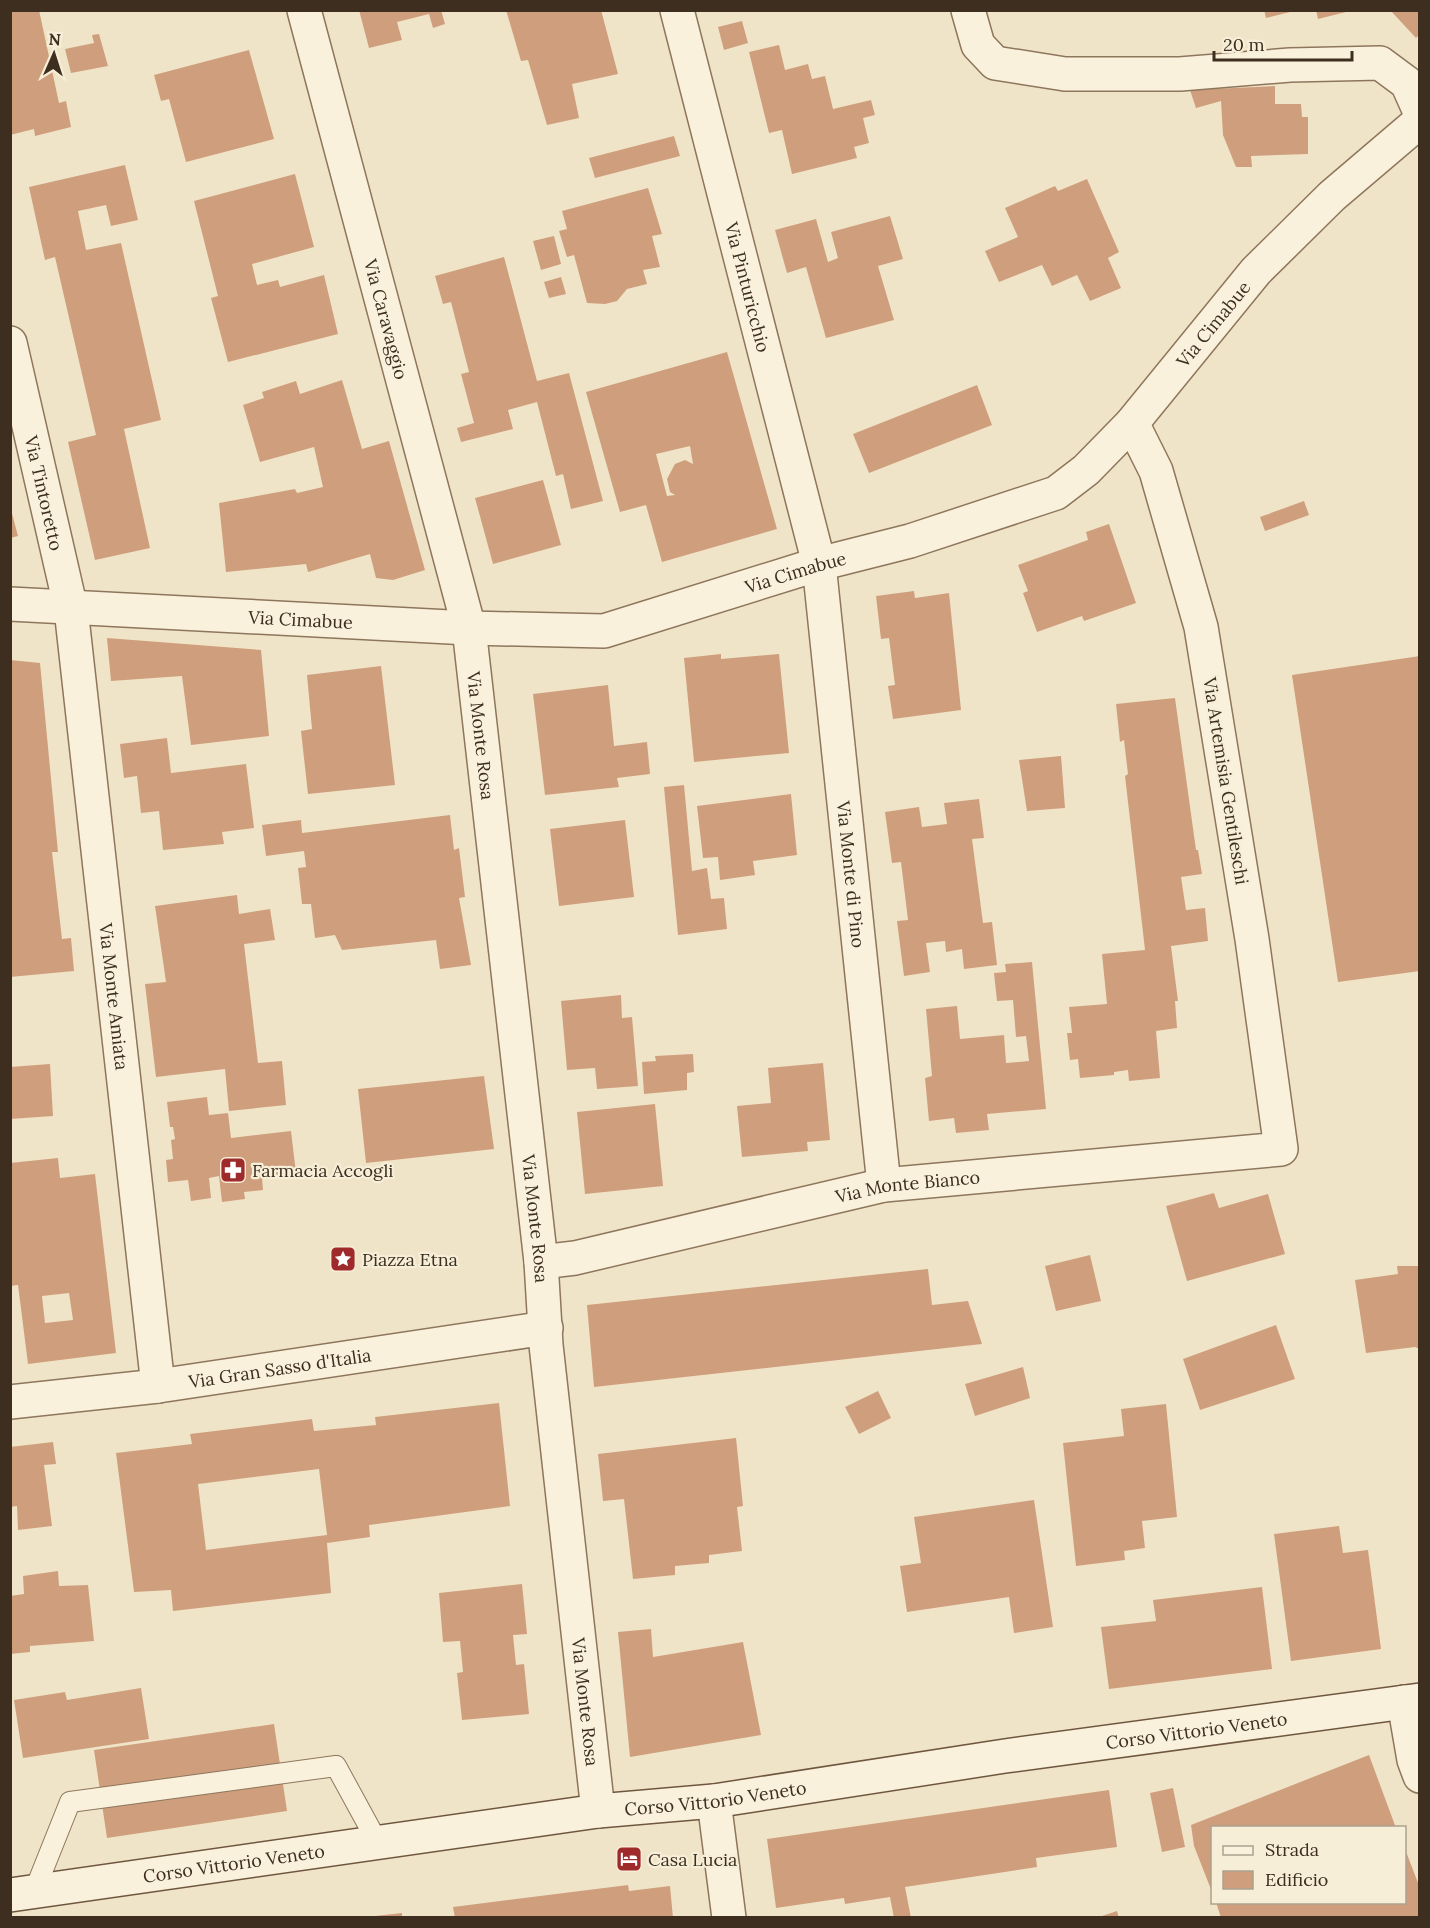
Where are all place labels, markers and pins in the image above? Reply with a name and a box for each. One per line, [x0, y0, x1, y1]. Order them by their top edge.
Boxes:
pharmacy icon: Farmacia Accogli [218, 1155, 248, 1185]
place label: Farmacia Accogli [252, 1159, 393, 1182]
place icon: Piazza Etna [328, 1244, 358, 1274]
place label: Piazza Etna [362, 1248, 458, 1271]
hotel icon: Casa Lucia [614, 1844, 644, 1874]
place label: Casa Lucia [648, 1848, 737, 1871]

